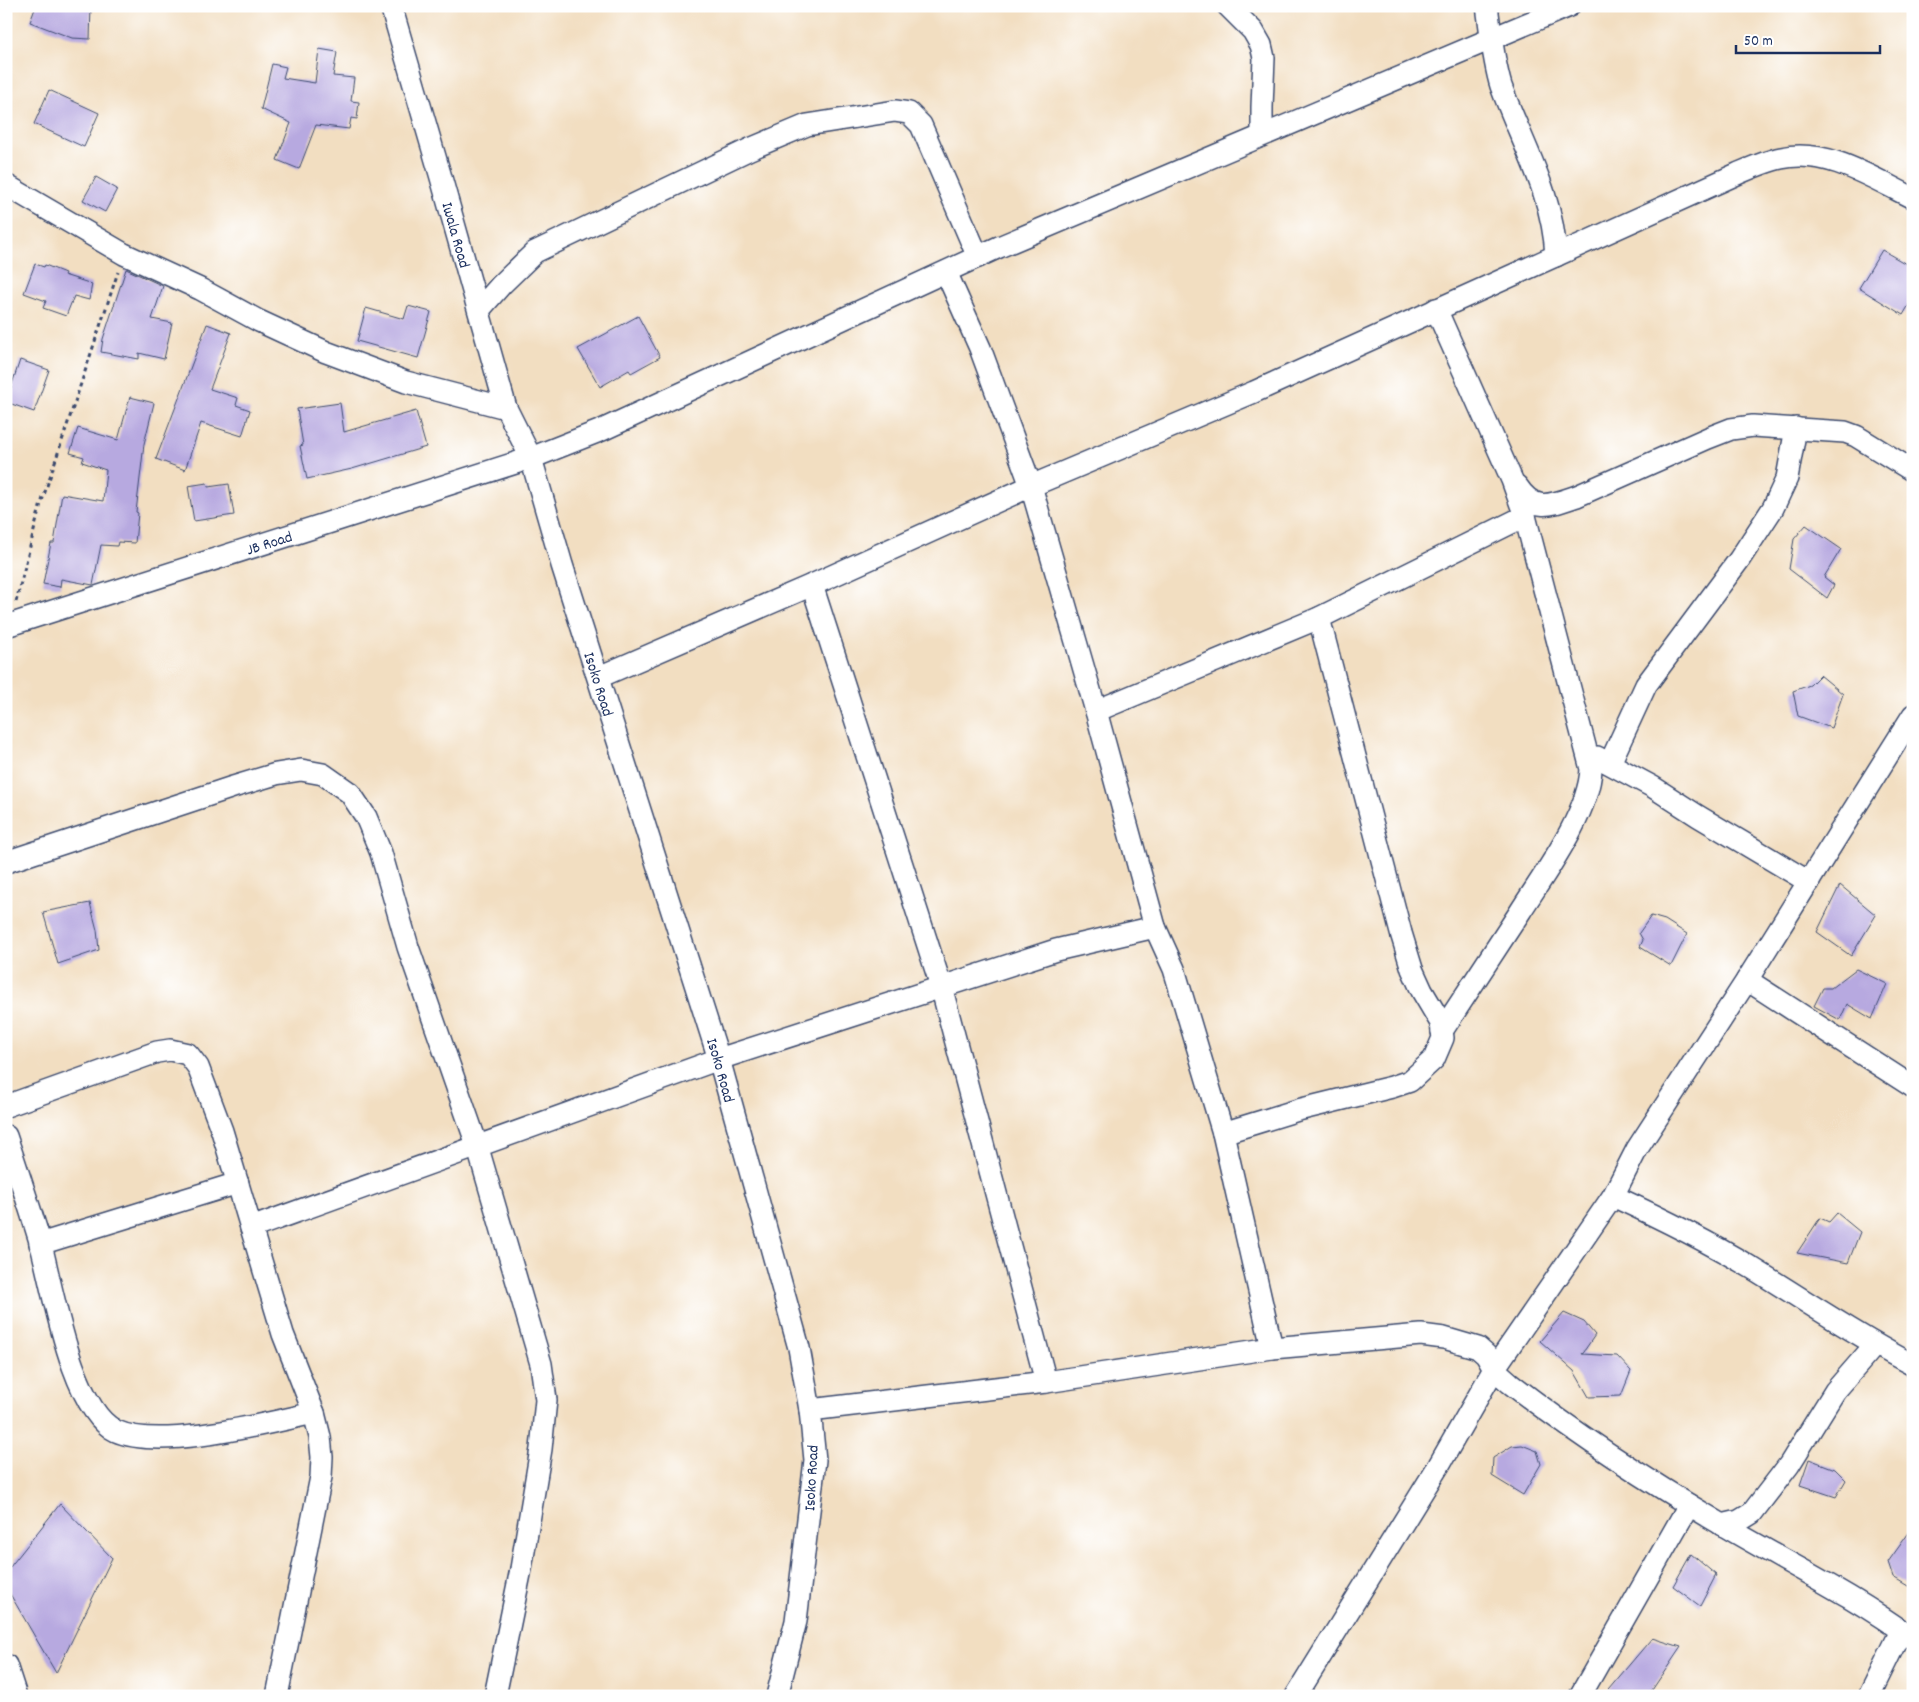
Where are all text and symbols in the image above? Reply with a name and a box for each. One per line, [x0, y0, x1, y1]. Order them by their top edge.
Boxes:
scale bar [1736, 22, 1880, 54]
text: 50 m [1744, 31, 1773, 53]
street label: Iwala Road [434, 200, 475, 271]
street label: JB Road [244, 526, 296, 562]
street label: Isoko Road [576, 649, 618, 719]
street label: Isoko Road [699, 1035, 739, 1105]
street label: Isoko Road [799, 1445, 826, 1512]

